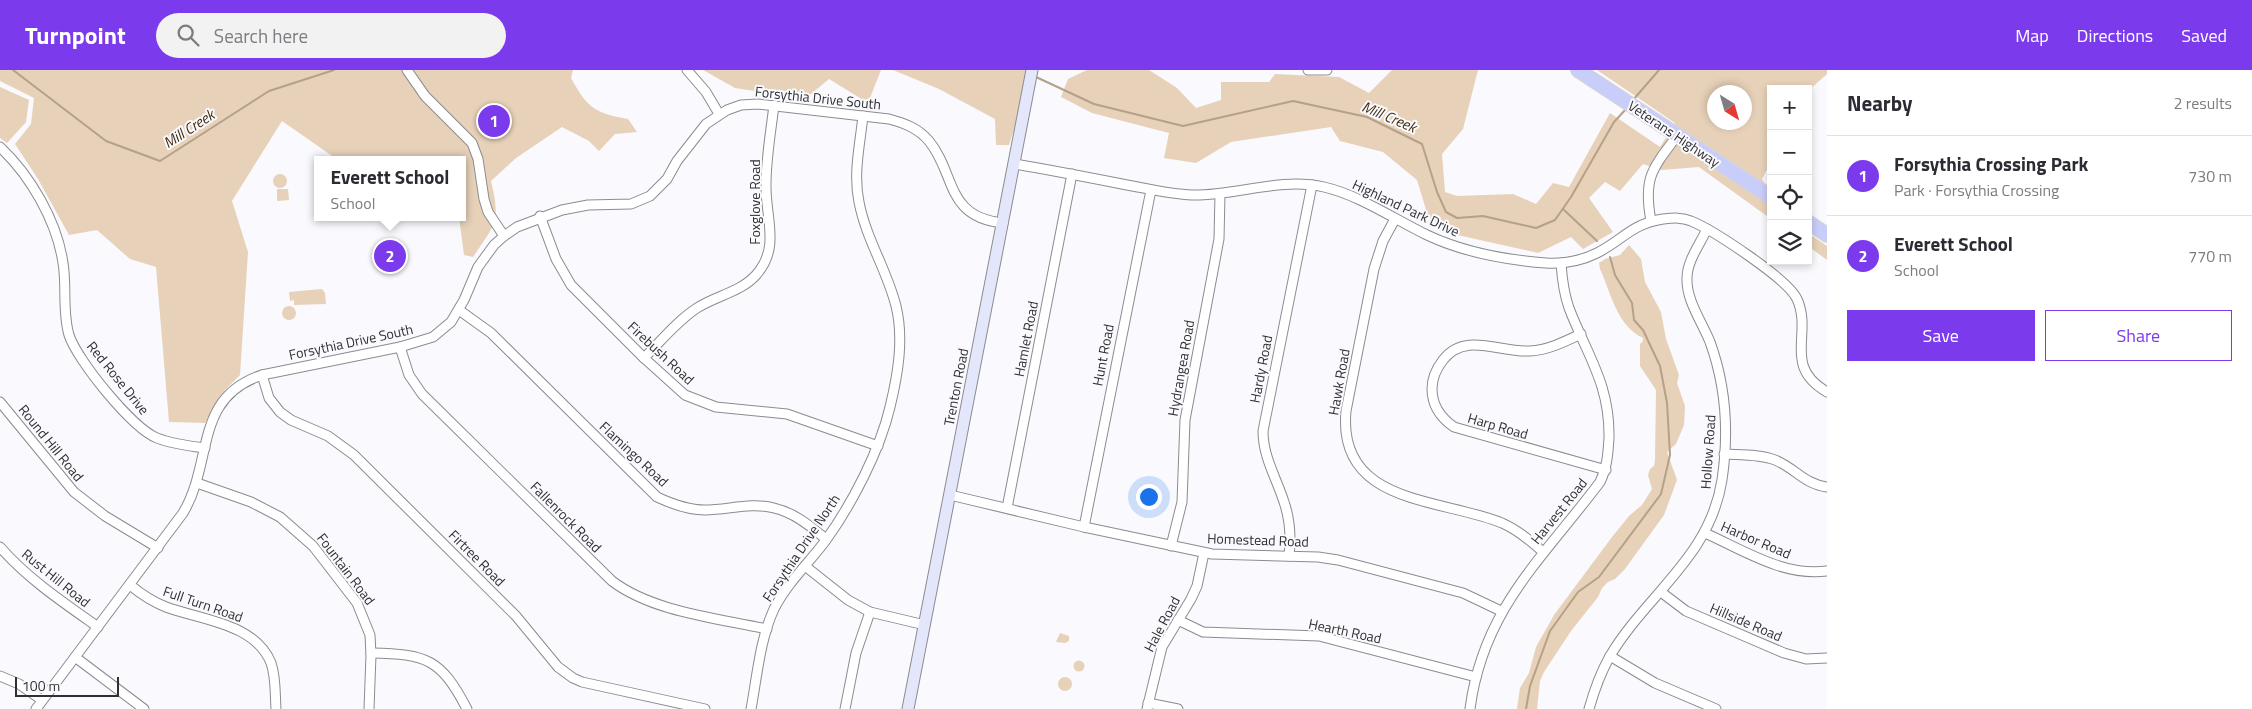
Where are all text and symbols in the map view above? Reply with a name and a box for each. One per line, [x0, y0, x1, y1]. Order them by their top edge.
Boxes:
search box [156, 13, 506, 58]
text: Turnpoint [25, 17, 126, 53]
icon: search [174, 21, 202, 49]
text: Search here [214, 21, 308, 50]
text: Map [2015, 22, 2049, 49]
text: Directions [2077, 22, 2153, 49]
text: Saved [2181, 22, 2227, 49]
street label: Forsythia Drive South [754, 80, 882, 115]
north arrow [1707, 85, 1752, 130]
map controls [1767, 85, 1812, 265]
button: + [1767, 85, 1812, 130]
text: Nearby [1847, 87, 1912, 119]
text: 2 results [2173, 91, 2232, 115]
water label: Mill Creek [1358, 95, 1422, 139]
street label: Veterans Highway [1624, 95, 1725, 172]
water label: Mill Creek [158, 102, 221, 154]
pin: 1 [478, 102, 510, 140]
button: − [1767, 130, 1812, 175]
text: Forsythia Crossing Park [1894, 149, 2088, 178]
popup [314, 156, 466, 221]
street label: Foxglove Road [744, 159, 765, 245]
text: Everett School [331, 162, 449, 191]
text: 1 [1859, 164, 1867, 188]
text: 730 m [2188, 164, 2232, 188]
street label: Highland Park Drive [1349, 174, 1463, 242]
button: locate [1767, 175, 1812, 220]
text: Park · Forsythia Crossing [1894, 178, 2059, 202]
text: School [331, 191, 375, 215]
button: layers [1767, 220, 1812, 265]
text: Everett School [1894, 229, 2013, 258]
pin: 2 [374, 237, 406, 275]
text: 2 [1859, 244, 1867, 268]
text: 770 m [2188, 244, 2232, 268]
text: School [1894, 258, 1939, 282]
street label: Hamlet Road [1008, 299, 1043, 379]
button: Save [1847, 310, 2035, 361]
button: Share [2045, 310, 2232, 361]
street label: Firebush Road [623, 316, 699, 389]
street label: Forsythia Drive South [287, 318, 415, 365]
street label: Hydrangea Road [1162, 318, 1199, 418]
street label: Hunt Road [1086, 322, 1119, 388]
street label: Hardy Road [1244, 333, 1277, 405]
street label: Red Rose Drive [82, 336, 155, 419]
street label: Trenton Road [938, 346, 973, 427]
street label: Hawk Road [1322, 347, 1355, 417]
street label: Round Hill Road [14, 400, 89, 486]
street label: Harp Road [1465, 407, 1531, 444]
street label: Hollow Road [1694, 414, 1721, 490]
street label: Flamingo Road [595, 416, 674, 491]
street label: Harvest Road [1525, 473, 1592, 548]
street label: Fallenrock Road [526, 476, 607, 557]
your location [1136, 484, 1162, 510]
street label: Forsythia Drive North [757, 490, 844, 606]
street label: Harbor Road [1718, 515, 1795, 564]
street label: Firtree Road [444, 525, 510, 591]
street label: Homestead Road [1207, 527, 1309, 552]
street label: Fountain Road [312, 528, 380, 609]
street label: Rust Hill Road [17, 543, 95, 612]
street label: Full Turn Road [160, 580, 246, 627]
street label: Hale Road [1138, 592, 1185, 655]
street label: Hillside Road [1707, 597, 1785, 646]
street label: Hearth Road [1307, 613, 1384, 648]
scale bar [15, 674, 119, 697]
text: 100 m [22, 675, 60, 696]

